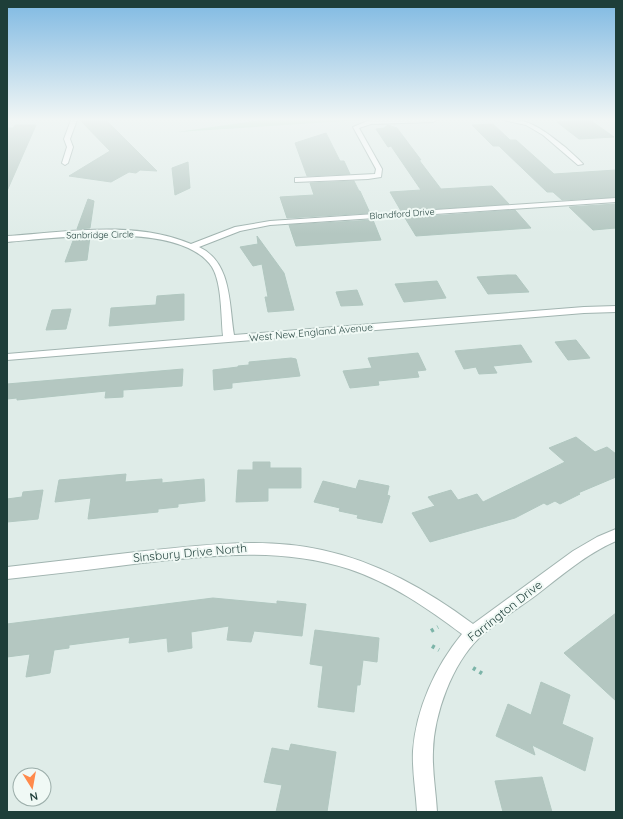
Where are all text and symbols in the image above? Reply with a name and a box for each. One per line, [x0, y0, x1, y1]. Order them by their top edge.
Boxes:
street label: Blandford Drive [369, 206, 435, 221]
street label: Sanbridge Circle [66, 228, 134, 241]
street label: West New England Avenue [249, 321, 374, 344]
street label: Sinsbury Drive North [132, 540, 248, 565]
street label: Farrington Drive [464, 577, 545, 644]
north arrow [12, 767, 52, 807]
text: N [29, 789, 39, 804]

